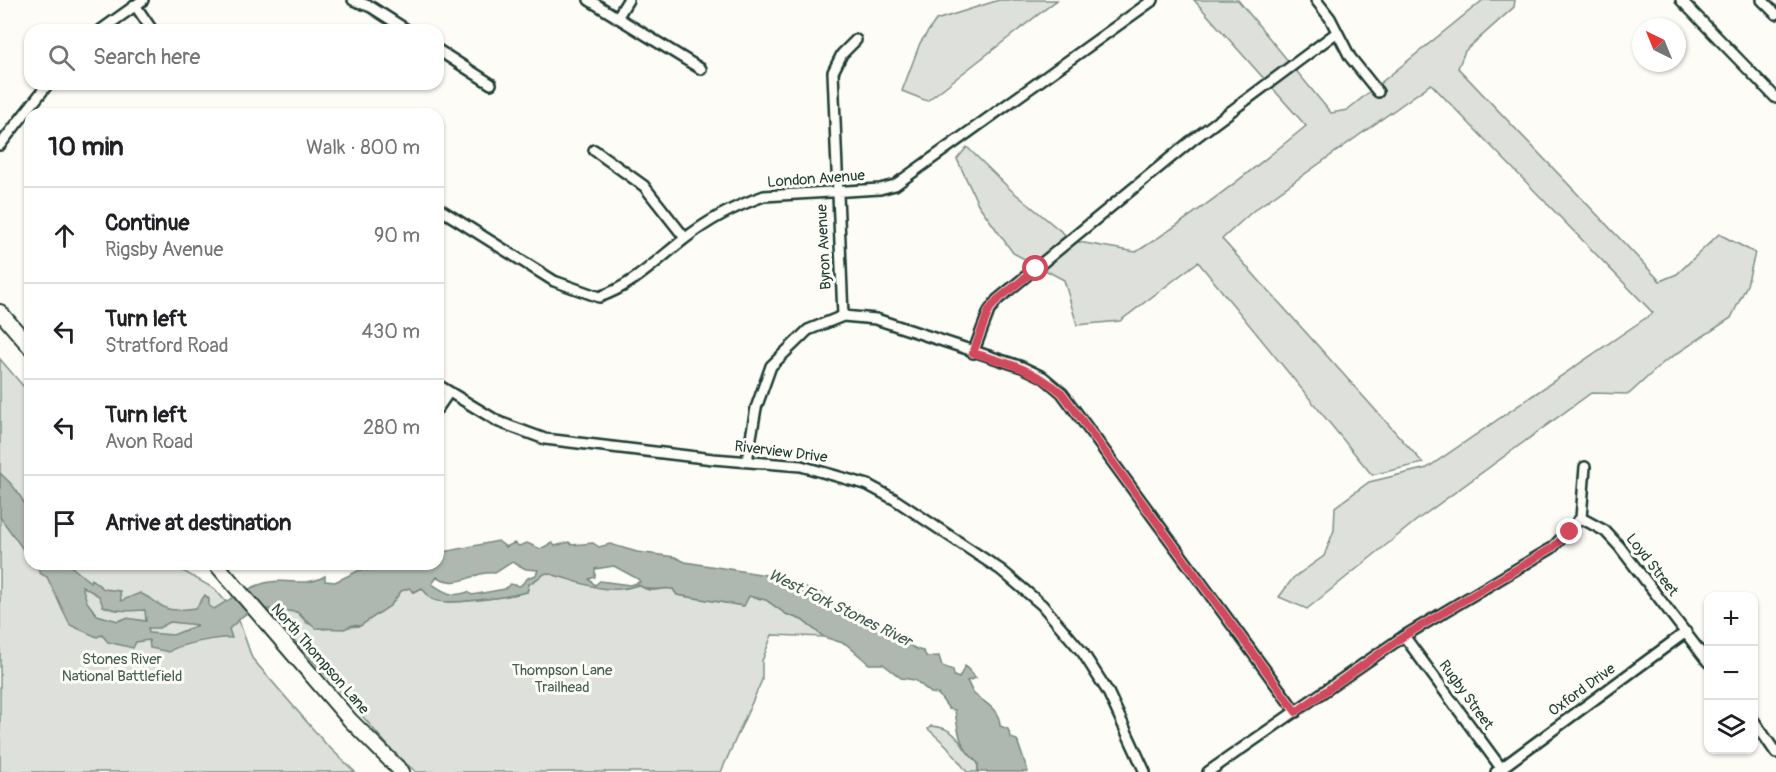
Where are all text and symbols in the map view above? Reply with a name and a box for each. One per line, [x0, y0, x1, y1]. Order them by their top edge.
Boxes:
north arrow [1632, 18, 1686, 72]
search box [24, 24, 444, 90]
icon: search [45, 41, 78, 74]
text: Search here [93, 43, 200, 71]
text: 10 min [48, 131, 124, 163]
text: Walk · 800 m [306, 135, 420, 160]
street label: London Avenue [767, 166, 866, 192]
street label: Byron Avenue [812, 203, 836, 290]
text: Continue [105, 209, 189, 237]
icon: ahead [48, 219, 81, 252]
text: 90 m [374, 223, 420, 248]
text: Rigsby Avenue [105, 237, 223, 262]
route start [1022, 255, 1048, 281]
text: Turn left [105, 305, 187, 333]
icon: left [48, 315, 81, 348]
text: 430 m [361, 319, 420, 344]
text: Stratford Road [105, 333, 229, 358]
text: Turn left [105, 401, 187, 429]
icon: left [48, 411, 81, 444]
text: 280 m [363, 415, 420, 440]
text: Avon Road [105, 429, 193, 454]
street label: Riverview Drive [733, 437, 829, 467]
icon: arrive [48, 507, 81, 540]
text: Arrive at destination [105, 509, 291, 537]
route end [1556, 518, 1582, 544]
street label: Loyd Street [1622, 530, 1683, 601]
water label: West Fork Stones River [765, 565, 917, 652]
map controls [1704, 592, 1758, 754]
button: + [1704, 592, 1758, 646]
street label: North Thompson Lane [267, 600, 374, 719]
button: − [1704, 646, 1758, 700]
park label: Stones River National Battlefield [62, 650, 182, 686]
street label: Rugby Street [1434, 656, 1498, 734]
street label: Oxford Drive [1545, 659, 1620, 721]
park label: Thompson Lane Trailhead [512, 661, 613, 697]
button: layers [1704, 700, 1758, 754]

